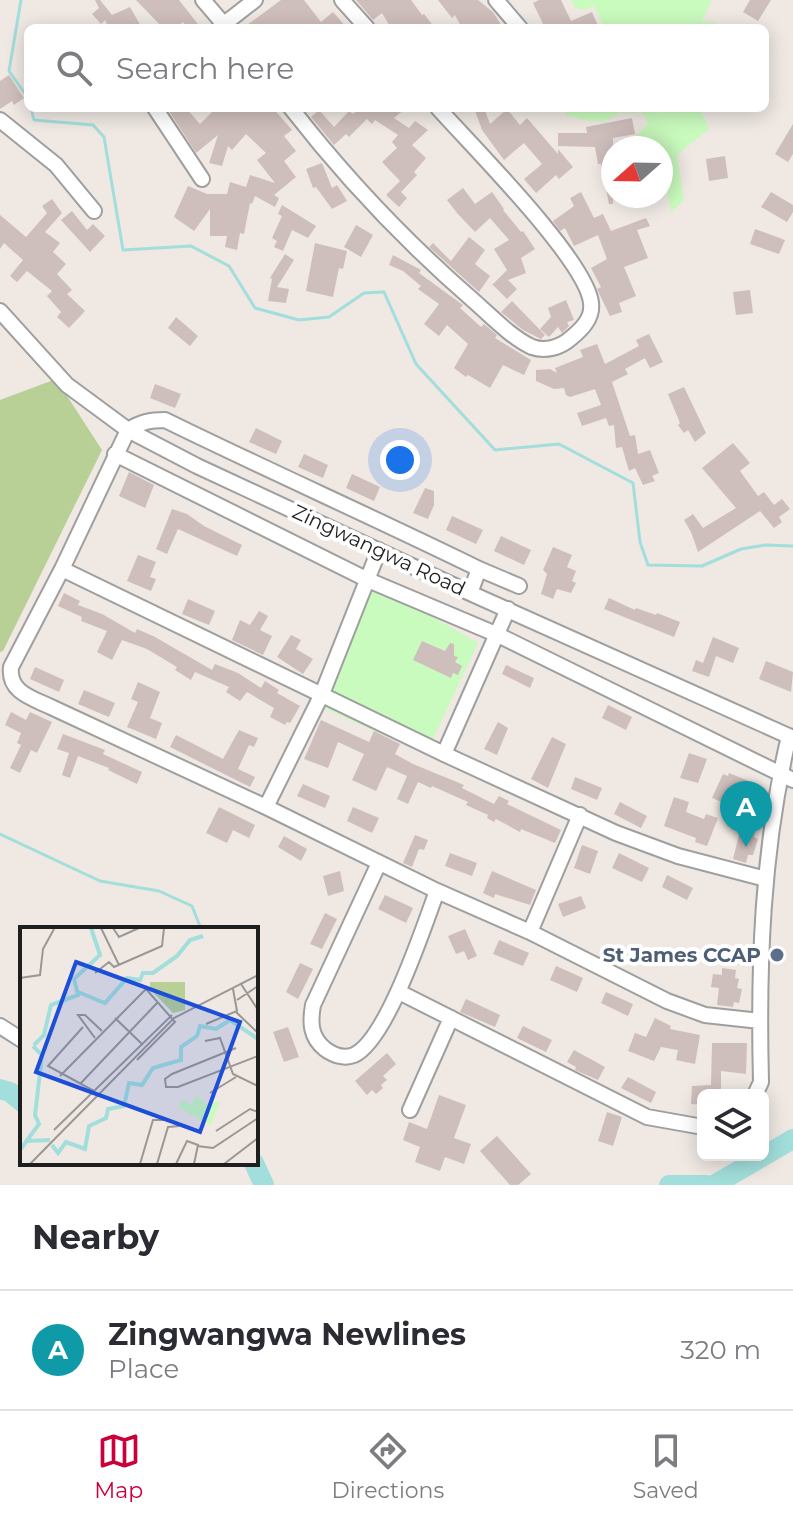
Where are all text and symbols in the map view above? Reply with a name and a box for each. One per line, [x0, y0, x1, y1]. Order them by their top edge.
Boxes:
search box [24, 24, 769, 112]
icon: search [52, 46, 96, 90]
text: Search here [116, 50, 294, 87]
north arrow [601, 136, 673, 208]
your location [380, 440, 420, 480]
street label: Zingwangwa Road [289, 499, 469, 601]
pin: A [720, 781, 772, 847]
inset map [20, 927, 258, 1165]
place label: St James CCAP [603, 943, 761, 967]
marker: St James CCAP [768, 946, 786, 964]
map controls [697, 1089, 769, 1161]
button: layers [697, 1089, 769, 1161]
text: Nearby [32, 1216, 159, 1258]
text: Zingwangwa Newlines [108, 1316, 466, 1353]
text: A [48, 1334, 68, 1366]
text: 320 m [680, 1334, 761, 1366]
text: Place [108, 1353, 179, 1385]
tab: Map [94, 1429, 143, 1504]
tab: Directions [332, 1429, 444, 1504]
tab: Saved [633, 1429, 699, 1504]

